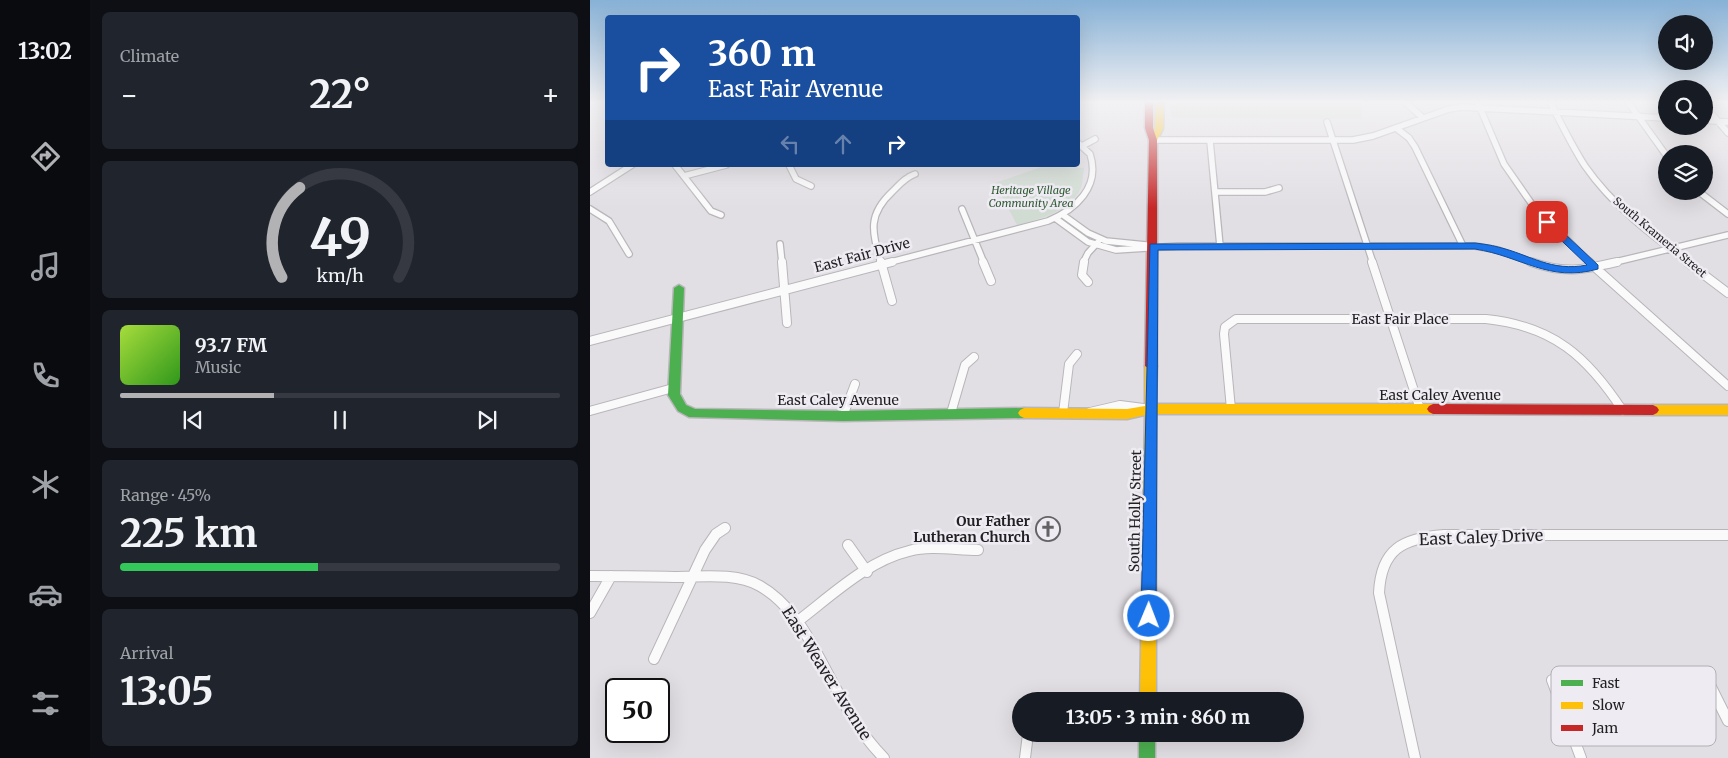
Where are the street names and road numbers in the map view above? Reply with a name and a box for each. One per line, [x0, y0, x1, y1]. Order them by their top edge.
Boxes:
street label: South Krameria Street [1610, 194, 1710, 281]
street label: East Fair Drive [812, 234, 912, 276]
street label: East Fair Place [1351, 310, 1449, 328]
street label: East Caley Avenue [1379, 386, 1501, 404]
street label: East Caley Avenue [777, 391, 899, 409]
street label: South Holly Street [1125, 449, 1145, 572]
street label: East Caley Drive [1418, 525, 1544, 549]
street label: East Weaver Avenue [778, 603, 876, 743]

